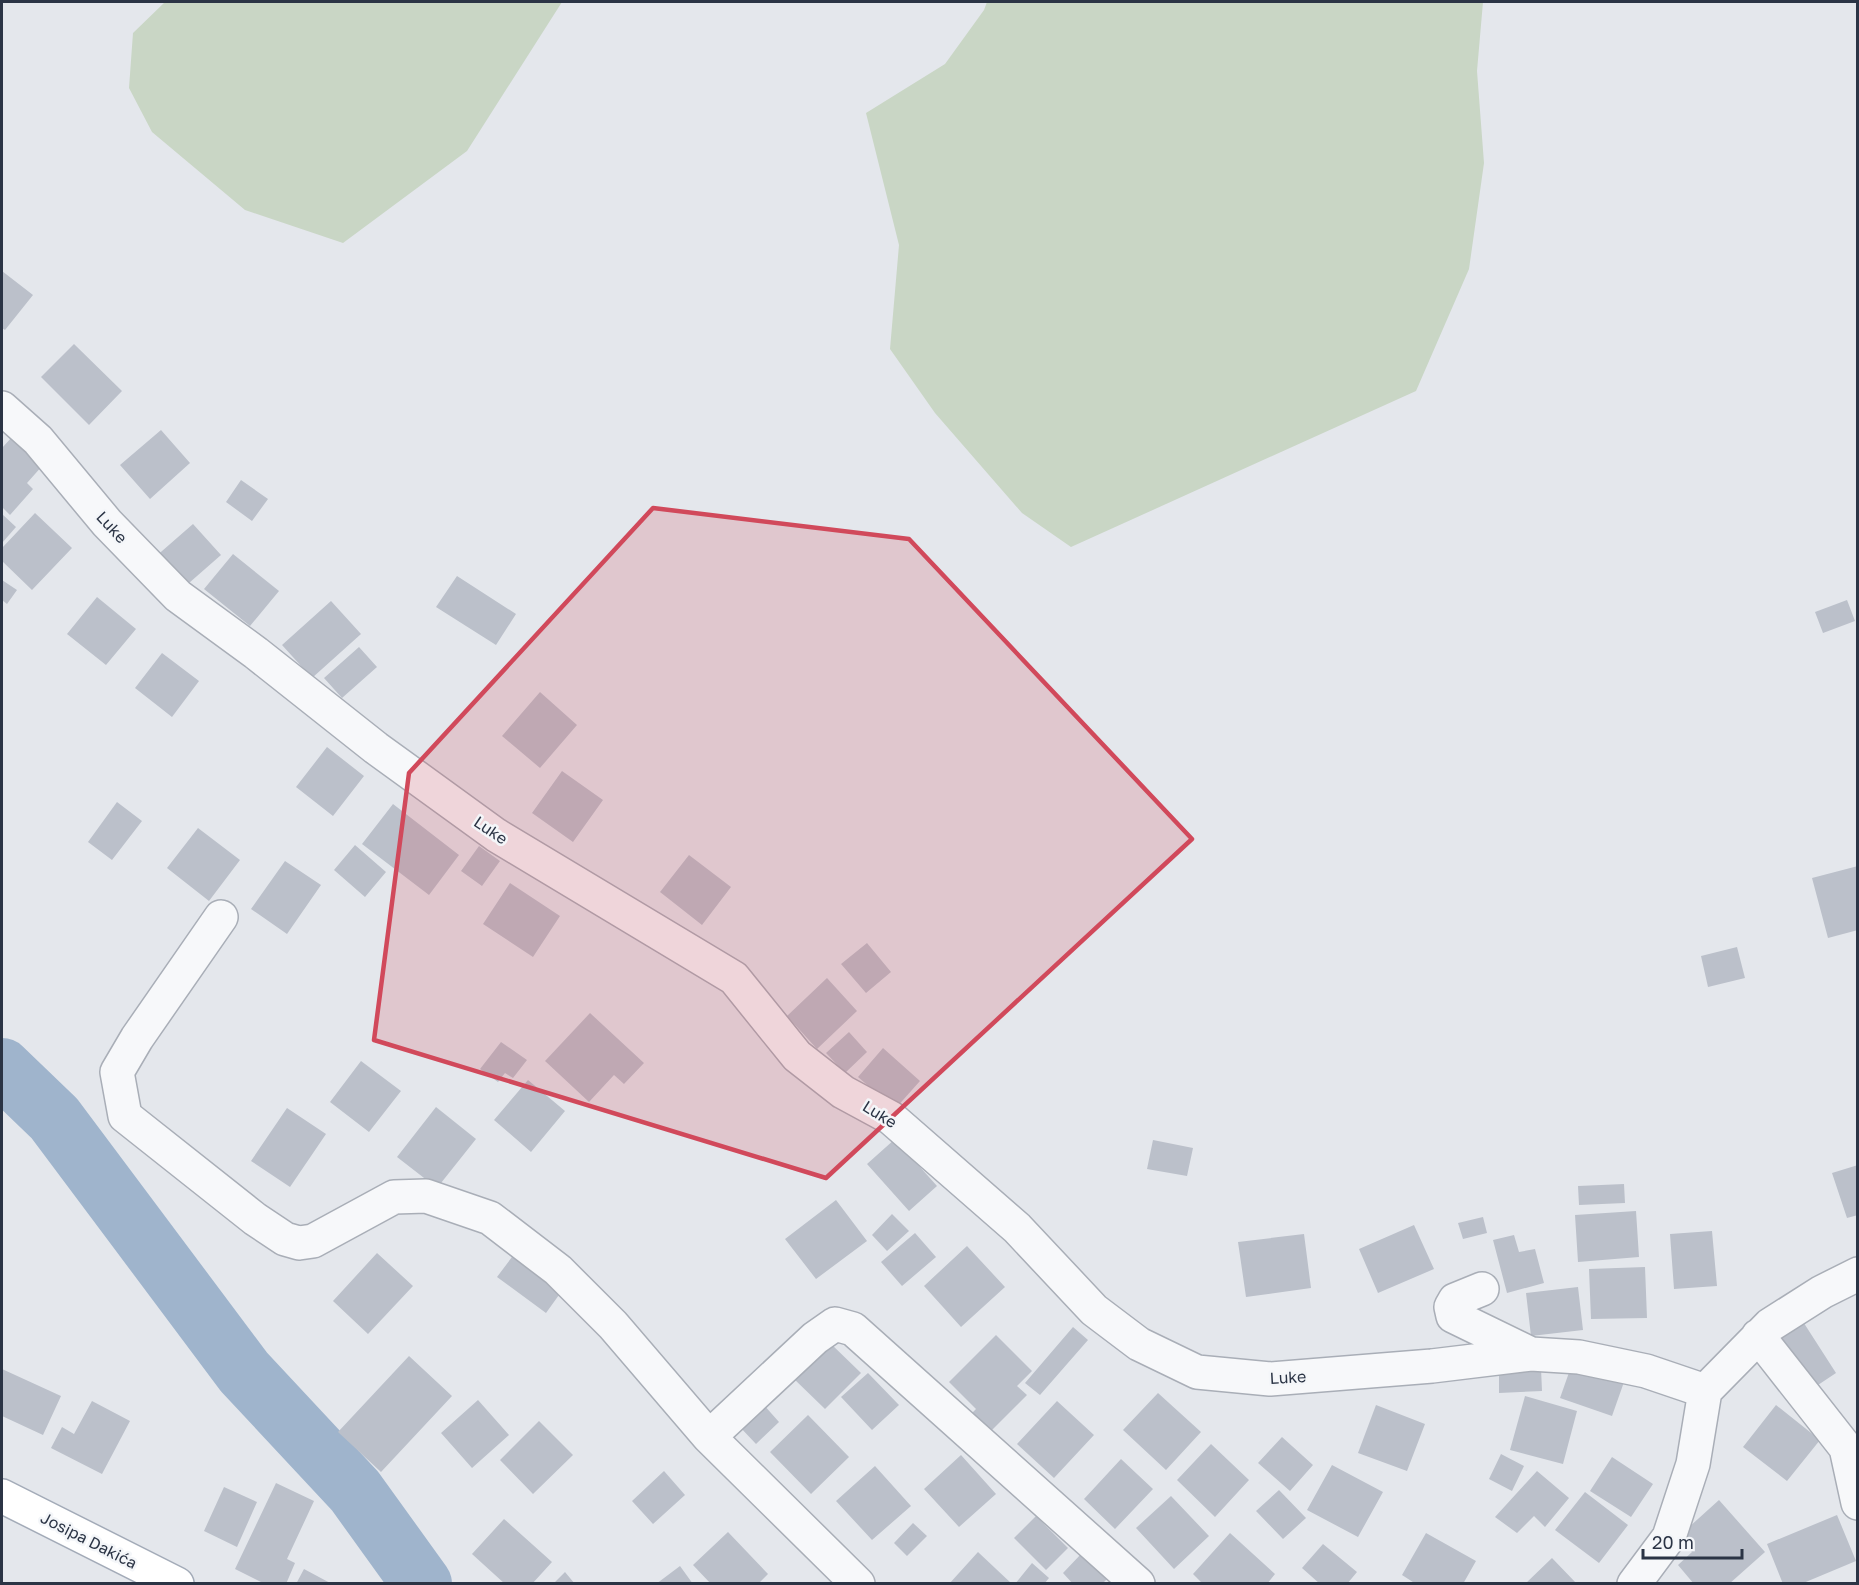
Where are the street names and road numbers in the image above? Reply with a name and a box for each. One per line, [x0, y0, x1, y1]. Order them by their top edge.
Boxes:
street label: Luke [92, 507, 132, 547]
street label: Luke [470, 812, 512, 848]
street label: Luke [859, 1096, 901, 1132]
street label: Luke [1269, 1366, 1307, 1388]
street label: Josipa Dakića [37, 1507, 141, 1573]

